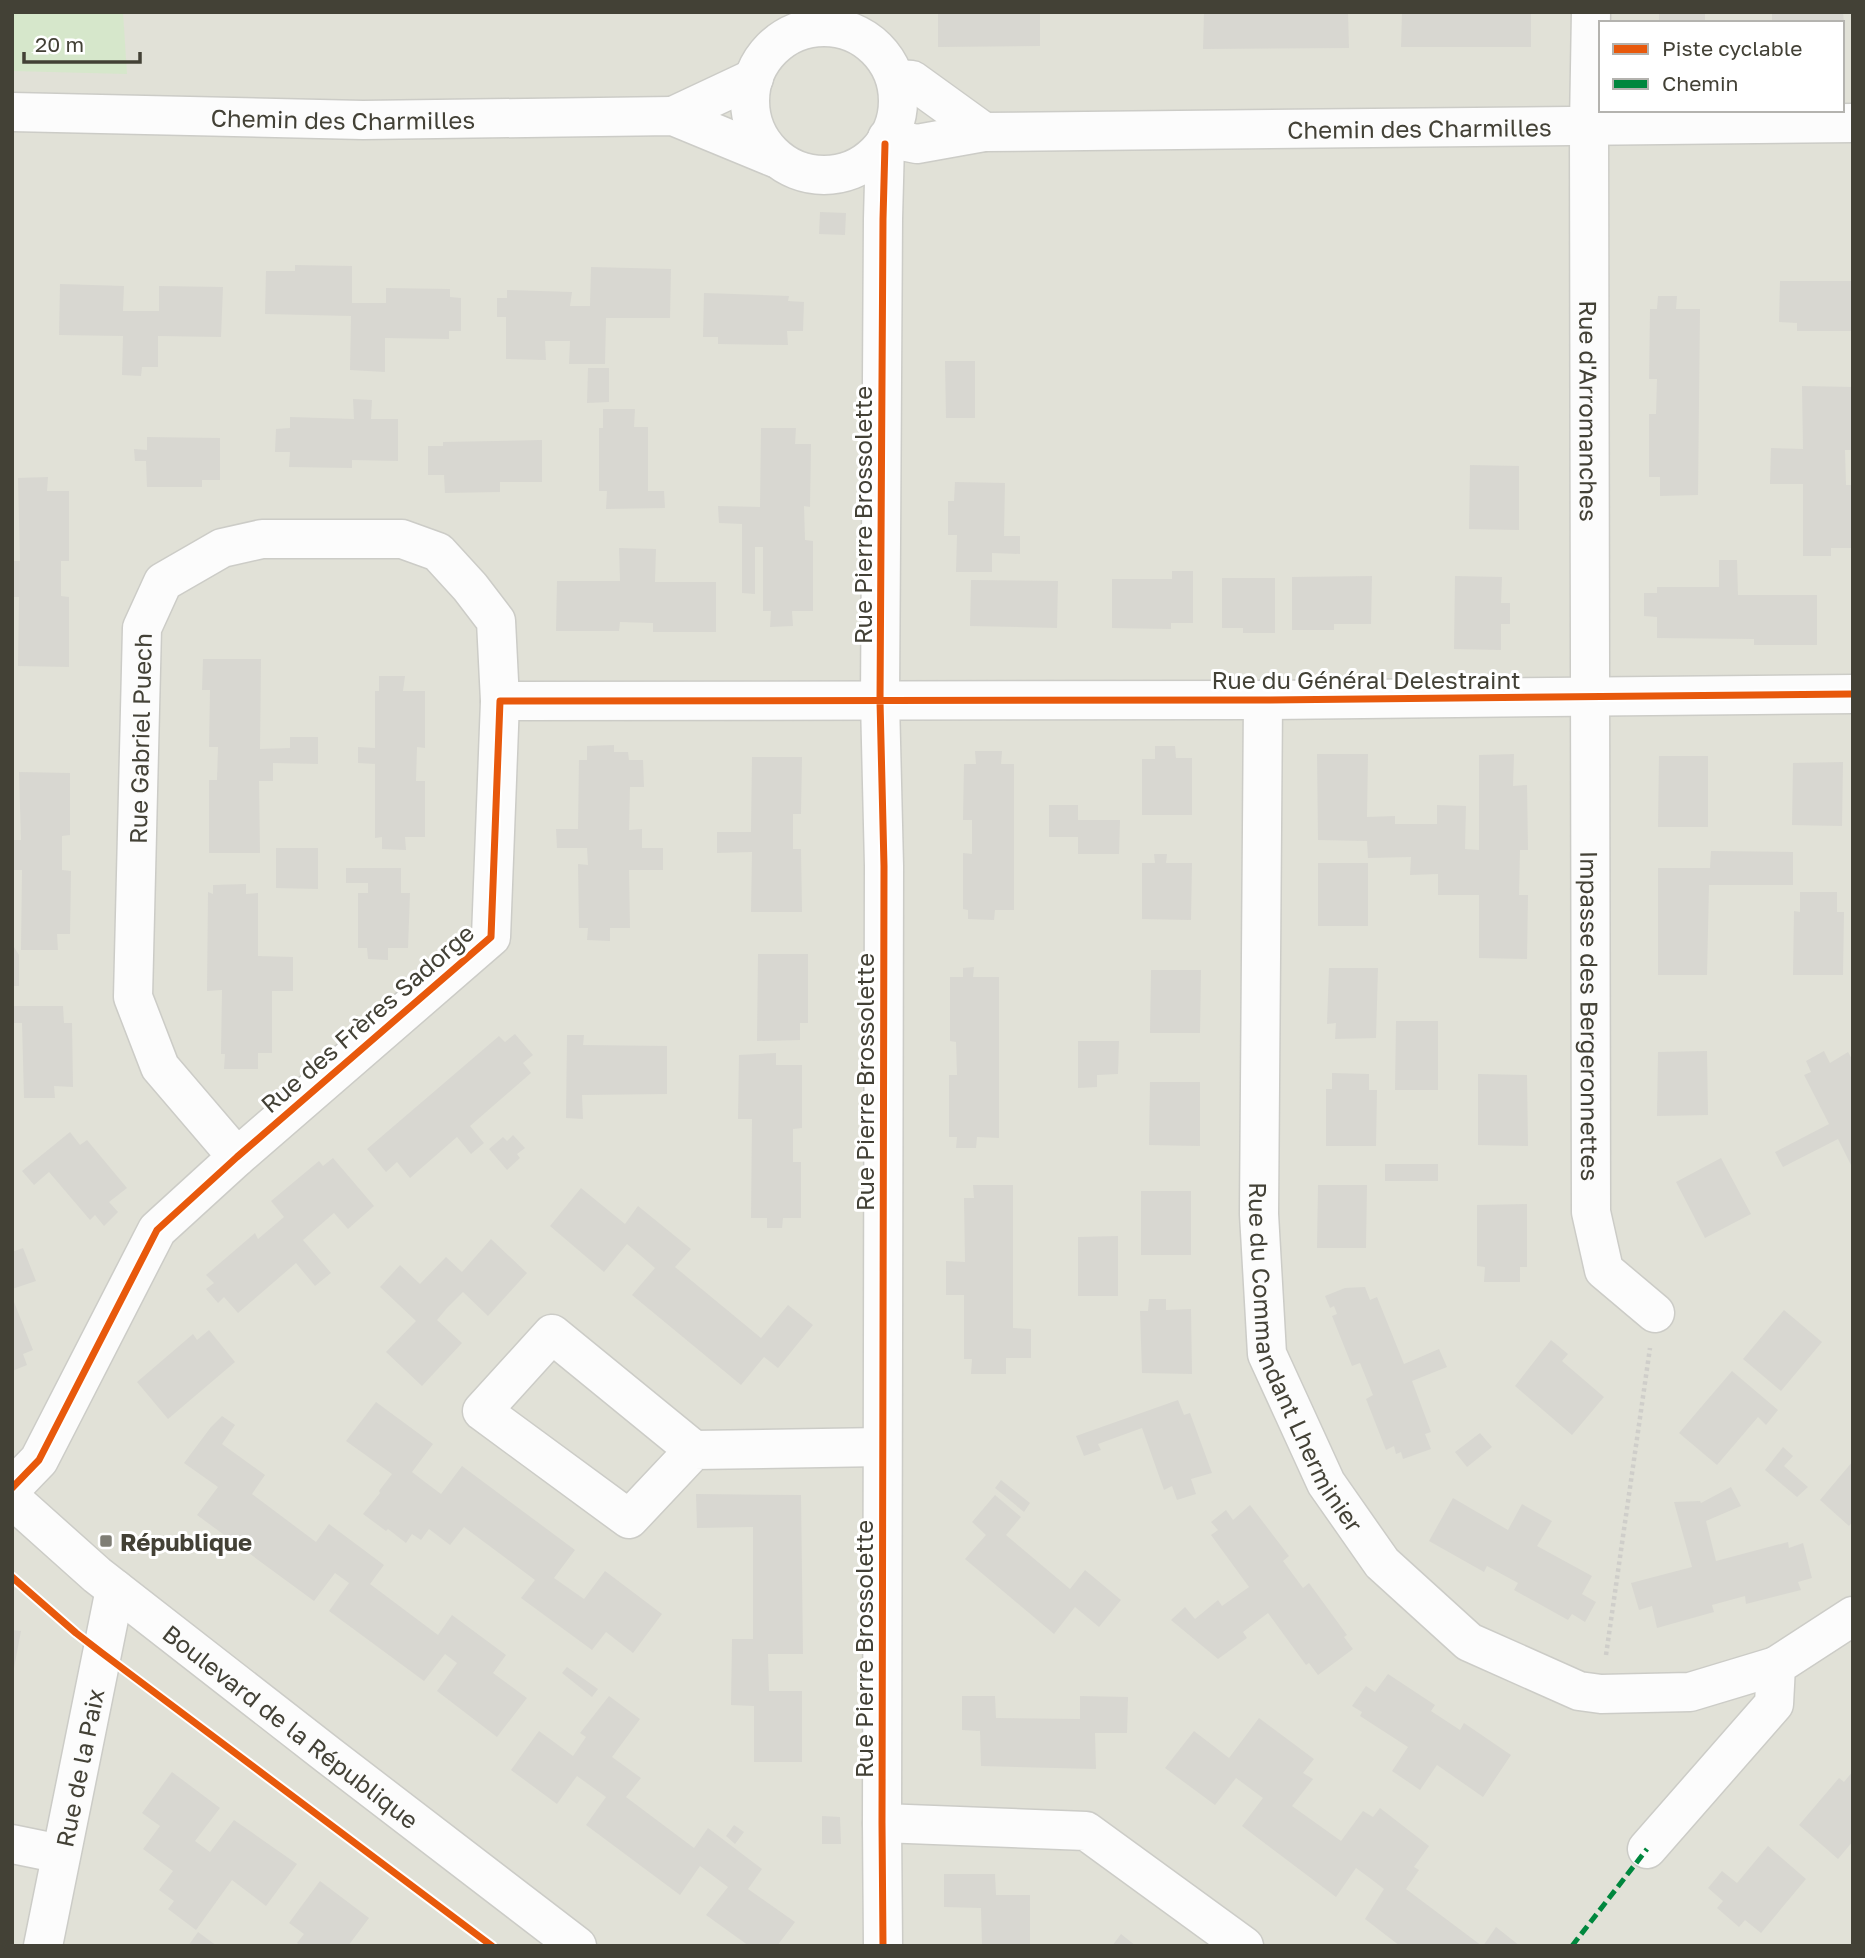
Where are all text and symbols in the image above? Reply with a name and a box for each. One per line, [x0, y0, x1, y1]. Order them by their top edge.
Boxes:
scale bar [24, 21, 140, 65]
legend [1599, 21, 1844, 112]
text: 20 m [35, 31, 84, 57]
text: Piste cyclable [1662, 35, 1802, 61]
text: Chemin [1662, 70, 1739, 96]
street label: Chemin des Charmilles [210, 102, 475, 135]
street label: Chemin des Charmilles [1287, 112, 1552, 143]
street label: Rue d'Arromanches [1575, 300, 1604, 522]
street label: Rue Pierre Brossolette [848, 386, 877, 644]
street label: Rue Gabriel Puech [122, 633, 156, 844]
street label: Rue du Général Delestraint [1211, 665, 1521, 694]
street label: Impasse des Bergeronnettes [1576, 851, 1605, 1181]
street label: Rue des Frères Sadorge [255, 918, 479, 1118]
street label: Rue Pierre Brossolette [850, 953, 879, 1211]
street label: Rue du Commandant Lherminier [1244, 1182, 1370, 1537]
street label: Rue Pierre Brossolette [849, 1520, 878, 1778]
place label: République [120, 1527, 252, 1556]
marker: République [98, 1533, 114, 1549]
street label: Boulevard de la République [158, 1618, 425, 1834]
street label: Rue de la Paix [49, 1686, 109, 1849]

